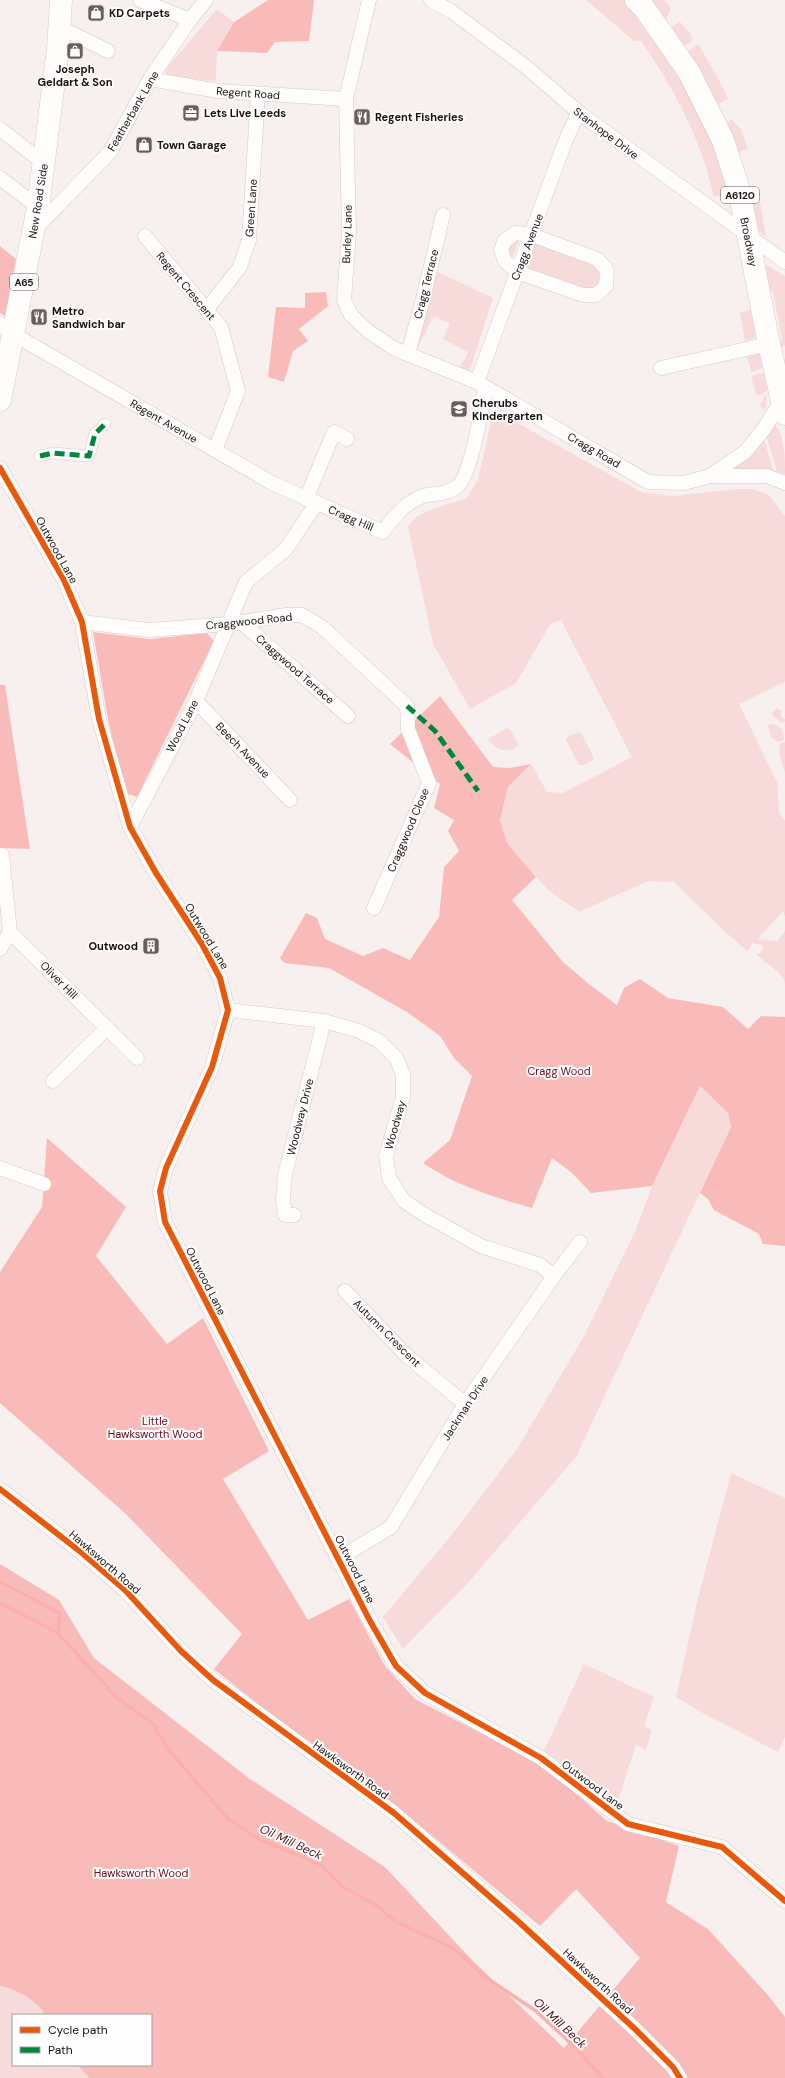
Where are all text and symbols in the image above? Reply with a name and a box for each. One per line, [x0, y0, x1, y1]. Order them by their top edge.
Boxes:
shop icon: KD Carpets [86, 3, 106, 23]
place label: KD Carpets [109, 6, 170, 20]
shop icon: Joseph Geldart & Son [65, 41, 85, 61]
place label: Joseph Geldart & Son [38, 62, 113, 89]
street label: Featherbank Lane [104, 68, 162, 154]
street label: Regent Road [216, 84, 280, 102]
office icon: Lets Live Leeds [181, 103, 201, 123]
street label: Stanhope Drive [571, 104, 641, 162]
place label: Lets Live Leeds [204, 106, 286, 120]
restaurant icon: Regent Fisheries [352, 107, 372, 127]
place label: Regent Fisheries [375, 110, 464, 124]
shop icon: Town Garage [134, 135, 154, 155]
place label: Town Garage [157, 138, 227, 152]
street label: New Road Side [25, 163, 51, 239]
street label: Green Lane [242, 178, 260, 238]
road number: A6120 [721, 187, 759, 203]
street label: Burley Lane [339, 204, 355, 264]
street label: Cragg Avenue [508, 212, 546, 282]
street label: Broadway [737, 216, 761, 268]
street label: Cragg Terrace [411, 248, 441, 320]
street label: Regent Crescent [153, 249, 219, 323]
road number: A65 [10, 274, 38, 290]
place label: Metro Sandwich bar [52, 304, 126, 331]
restaurant icon: Metro Sandwich bar [29, 307, 49, 327]
street label: Regent Avenue [128, 396, 200, 446]
place label: Cherubs Kindergarten [472, 396, 543, 423]
school or university icon: Cherubs Kindergarten [449, 399, 469, 419]
street label: Cragg Road [565, 429, 623, 471]
street label: Cragg Hill [326, 502, 376, 534]
street label: Outwood Lane [33, 514, 81, 586]
street label: Craggwood Road [205, 609, 293, 633]
street label: Craggwood Terrace [253, 631, 337, 707]
street label: Wood Lane [163, 697, 201, 755]
street label: Beech Avenue [213, 719, 273, 781]
street label: Craggwood Close [384, 786, 432, 874]
street label: Outwood Lane [182, 900, 232, 972]
building icon: Outwood [141, 936, 161, 956]
place label: Outwood [88, 939, 138, 953]
street label: Oliver Hill [37, 958, 81, 1002]
park label: Cragg Wood [527, 1064, 591, 1078]
street label: Woodway Drive [284, 1077, 316, 1157]
street label: Woodway [381, 1099, 409, 1151]
street label: Outwood Lane [183, 1245, 229, 1317]
street label: Autumn Crescent [350, 1296, 424, 1370]
street label: Jackman Drive [439, 1373, 491, 1443]
park label: Little Hawksworth Wood [108, 1414, 202, 1441]
street label: Hawksworth Road [66, 1527, 144, 1597]
street label: Outwood Lane [332, 1533, 378, 1605]
street label: Hawksworth Road [310, 1738, 392, 1802]
street label: Outwood Lane [559, 1757, 627, 1813]
water label: Oil Mill Beck [257, 1821, 326, 1864]
park label: Hawksworth Wood [94, 1866, 188, 1880]
street label: Hawksworth Road [560, 1945, 636, 2017]
water label: Oil Mill Beck [530, 1994, 591, 2052]
legend [12, 2014, 152, 2066]
text: Cycle path [48, 2022, 108, 2038]
text: Path [48, 2042, 73, 2058]

